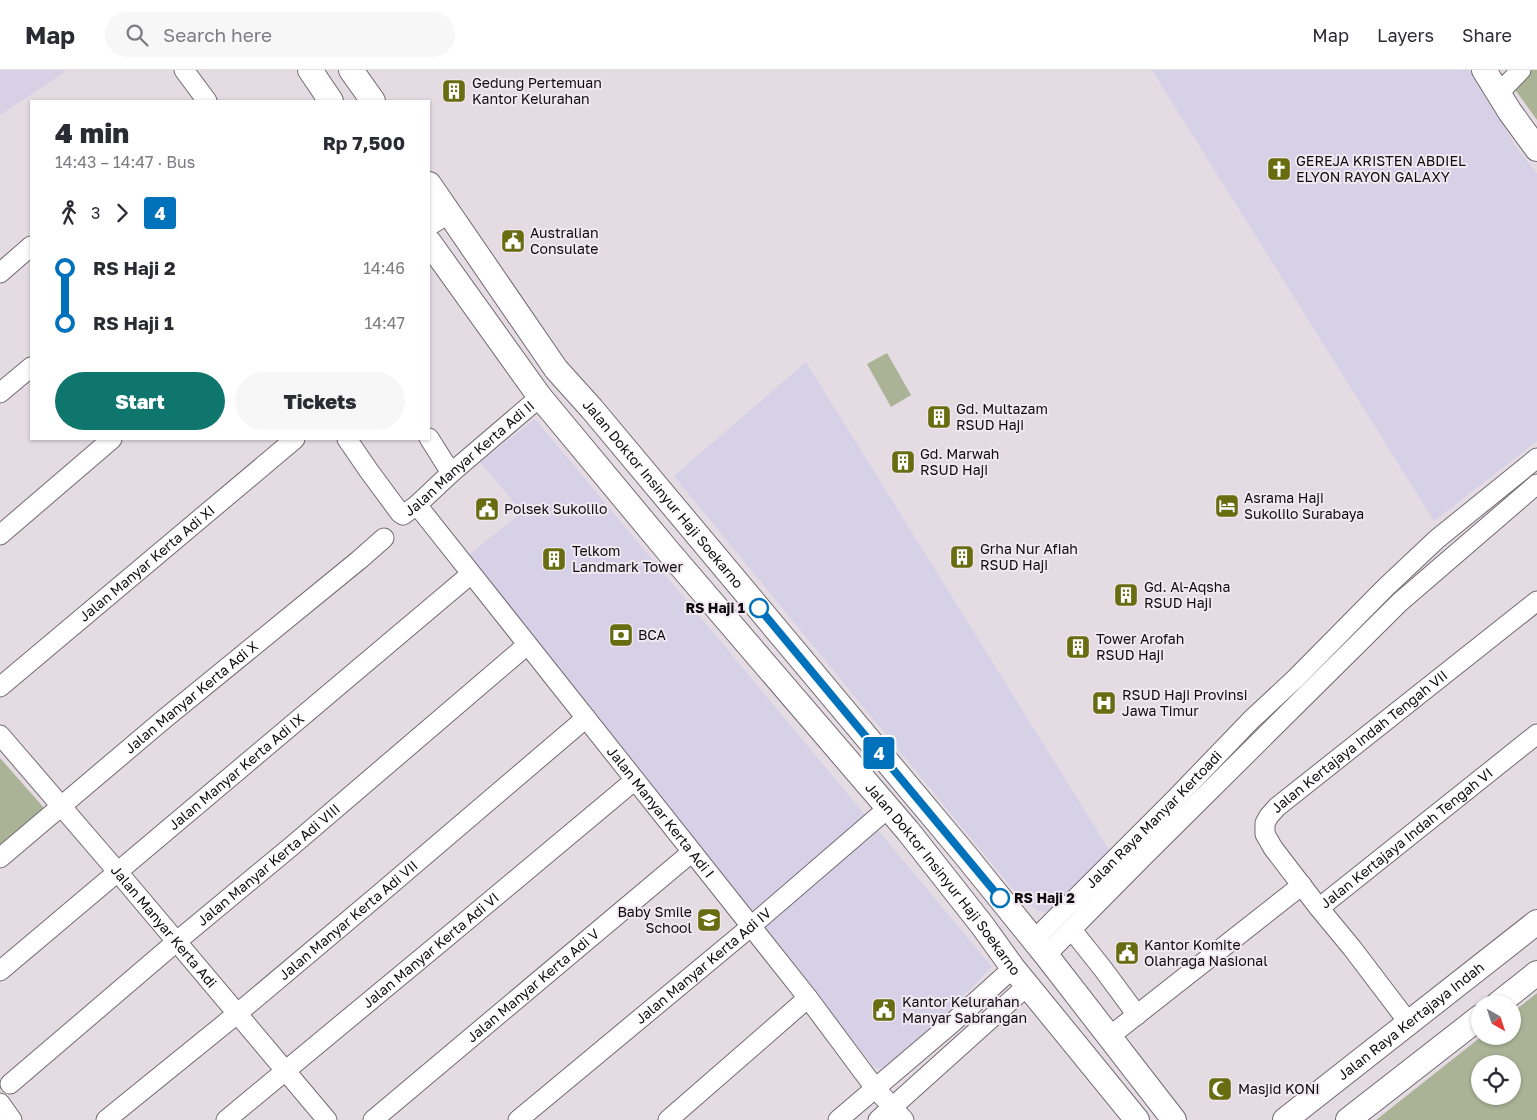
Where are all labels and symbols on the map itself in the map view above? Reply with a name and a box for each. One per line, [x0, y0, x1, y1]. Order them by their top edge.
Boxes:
place label: Gedung Pertemuan Kantor Kelurahan [472, 74, 602, 107]
building icon: Gedung Pertemuan Kantor Kelurahan [441, 78, 467, 104]
place label: GEREJA KRISTEN ABDIEL ELYON RAYON GALAXY [1296, 152, 1466, 185]
church icon: GEREJA KRISTEN ABDIEL ELYON RAYON GALAXY [1266, 156, 1292, 182]
place label: Australian Consulate [530, 224, 599, 257]
public building icon: Australian Consulate [500, 228, 526, 254]
street label: Jalan Doktor Insinyur Haji Soekarno [580, 396, 747, 591]
street label: Jalan Manyar Kerta Adi II [401, 397, 538, 519]
place label: Gd. Multazam RSUD Haji [956, 400, 1048, 433]
building icon: Gd. Multazam RSUD Haji [926, 404, 952, 430]
place label: Gd. Marwah RSUD Haji [920, 445, 999, 478]
building icon: Gd. Marwah RSUD Haji [890, 449, 916, 475]
place label: Asrama Haji Sukolilo Surabaya [1244, 489, 1364, 522]
hotel icon: Asrama Haji Sukolilo Surabaya [1214, 493, 1240, 519]
public building icon: Polsek Sukolilo [474, 496, 500, 522]
place label: Polsek Sukolilo [504, 500, 607, 517]
street label: Jalan Manyar Kerta Adi XI [75, 501, 218, 625]
place label: Grha Nur Afiah RSUD Haji [980, 540, 1078, 573]
place label: Telkom Landmark Tower [572, 542, 683, 575]
building icon: Grha Nur Afiah RSUD Haji [949, 544, 975, 570]
building icon: Telkom Landmark Tower [541, 546, 567, 572]
place label: Gd. Al-Aqsha RSUD Haji [1144, 578, 1230, 611]
building icon: Gd. Al-Aqsha RSUD Haji [1113, 582, 1139, 608]
marker: RS Haji 1 [749, 598, 769, 618]
place label: RS Haji 1 [685, 599, 745, 616]
bank icon: BCA [608, 622, 634, 648]
place label: BCA [638, 626, 667, 643]
place label: Tower Arofah RSUD Haji [1096, 630, 1184, 663]
building icon: Tower Arofah RSUD Haji [1065, 634, 1091, 660]
street label: Jalan Manyar Kerta Adi X [121, 637, 261, 757]
street label: Jalan Kertajaya Indah Tengah VII [1267, 666, 1451, 816]
place label: RSUD Haji Provinsi Jawa Timur [1122, 686, 1248, 719]
hospital icon: RSUD Haji Provinsi Jawa Timur [1091, 690, 1117, 716]
street label: Jalan Manyar Kerta Adi IX [165, 710, 307, 833]
line badge: 4 [863, 737, 895, 769]
street label: Jalan Manyar Kerta Adi I [604, 743, 718, 881]
street label: Jalan Raya Manyar Kertoadi [1082, 747, 1225, 891]
street label: Jalan Kertajaya Indah Tengah VI [1317, 764, 1496, 912]
street label: Jalan Doktor Insinyur Haji Soekarno [862, 779, 1024, 979]
street label: Jalan Manyar Kerta Adi VIII [193, 800, 343, 929]
street label: Jalan Manyar Kerta Adi VII [275, 856, 421, 983]
street label: Jalan Manyar Kerta Adi [108, 861, 221, 991]
street label: Jalan Manyar Kerta Adi VI [359, 888, 502, 1011]
marker: RS Haji 2 [990, 888, 1010, 908]
place label: RS Haji 2 [1014, 889, 1075, 906]
place label: Baby Smile School [617, 903, 692, 936]
street label: Jalan Manyar Kerta Adi IV [631, 903, 775, 1027]
school or university icon: Baby Smile School [696, 907, 722, 933]
street label: Jalan Manyar Kerta Adi V [463, 924, 603, 1046]
place label: Kantor Komite Olahraga Nasional [1144, 936, 1268, 969]
public building icon: Kantor Komite Olahraga Nasional [1114, 940, 1140, 966]
street label: Jalan Raya Kertajaya Indah [1334, 958, 1487, 1083]
place label: Kantor Kelurahan Manyar Sabrangan [902, 993, 1027, 1026]
north arrow [1471, 995, 1521, 1045]
public building icon: Kantor Kelurahan Manyar Sabrangan [871, 997, 897, 1023]
mosque icon: Masjid KONI [1207, 1076, 1233, 1102]
place label: Masjid KONI [1238, 1080, 1320, 1097]

